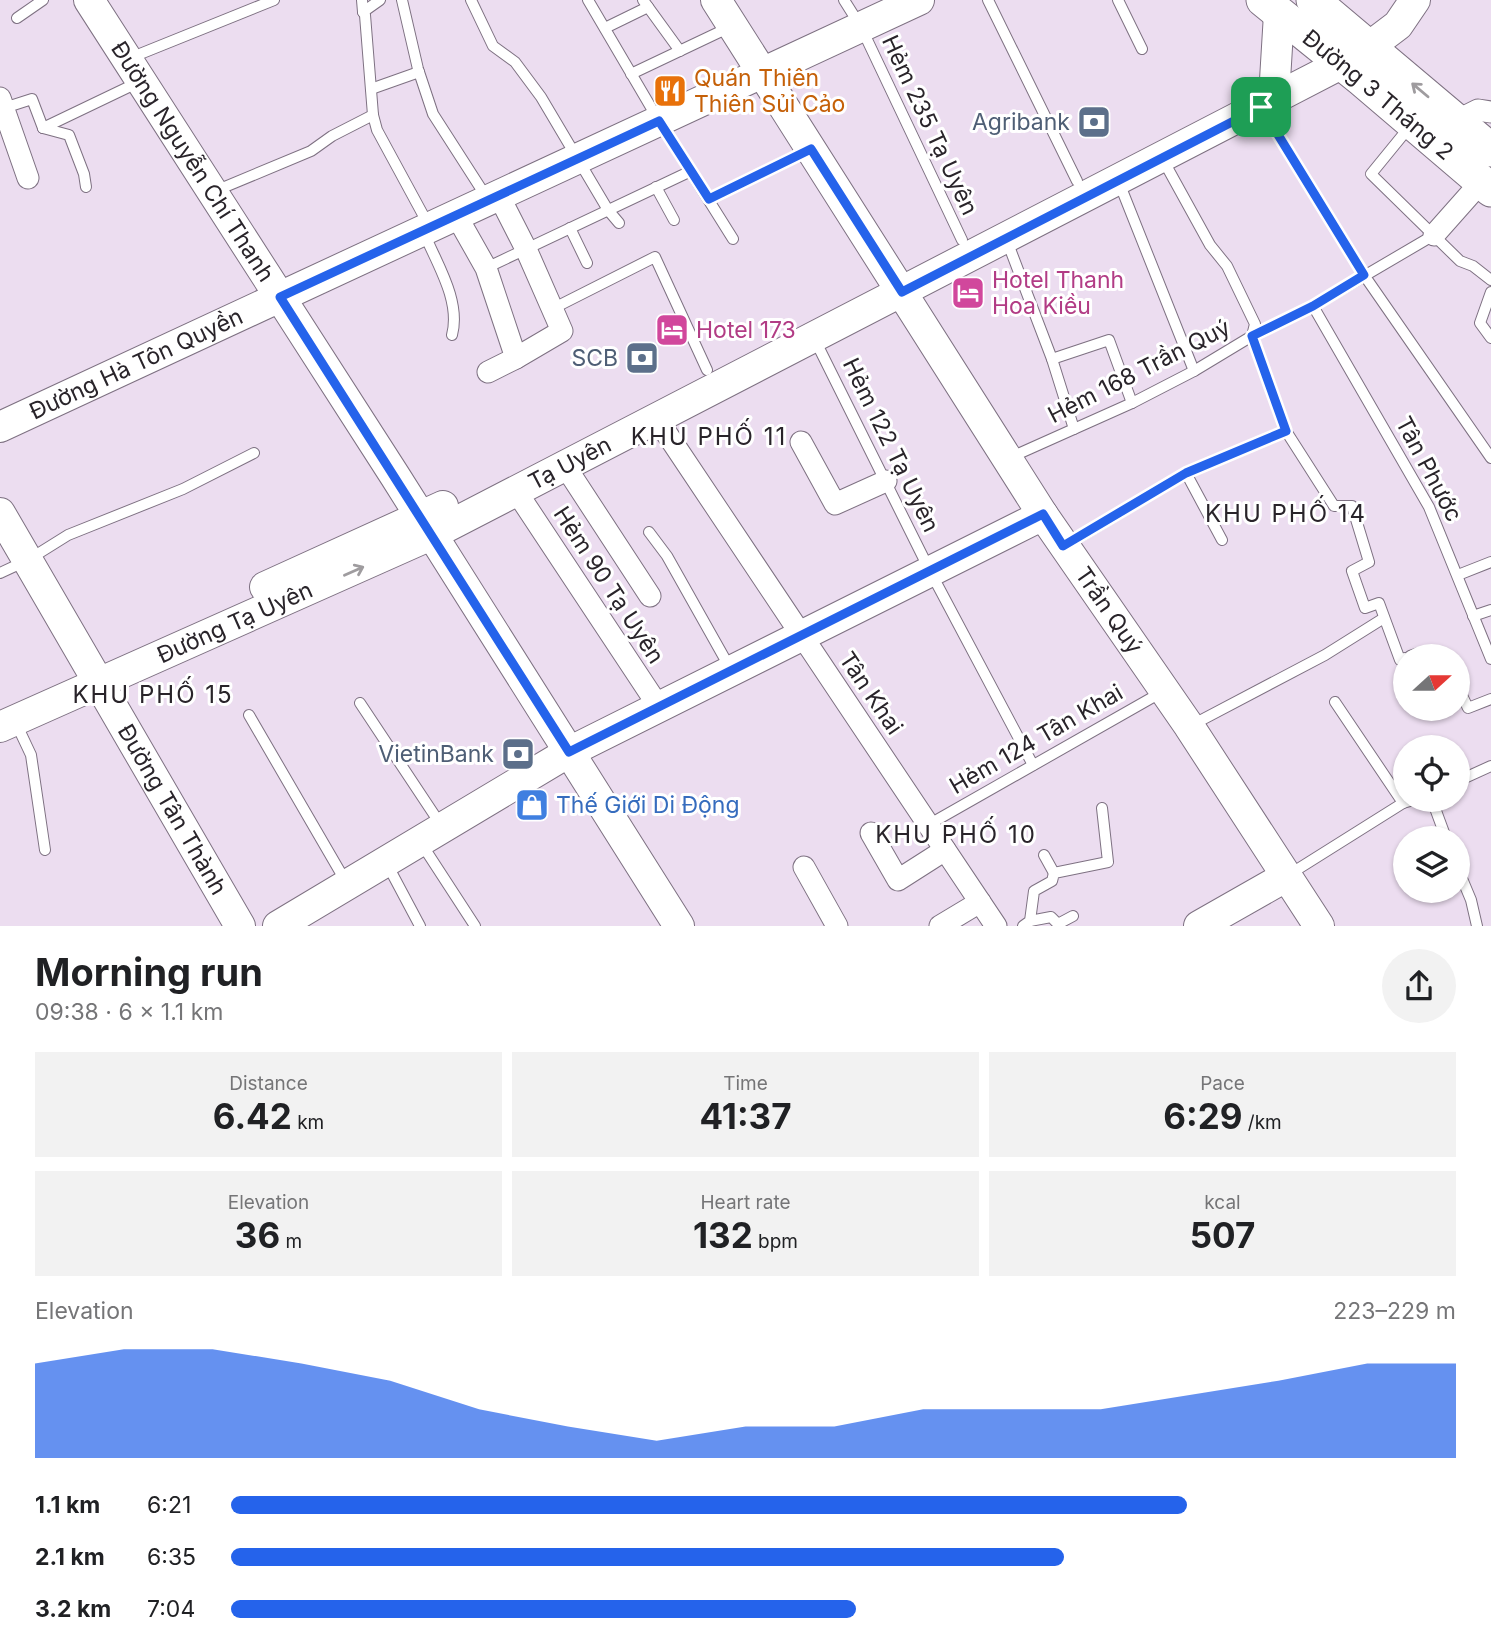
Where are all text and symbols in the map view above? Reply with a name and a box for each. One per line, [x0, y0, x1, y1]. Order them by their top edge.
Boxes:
street label: Đường 3 Tháng 2 [1297, 24, 1459, 166]
street label: Hẻm 235 Tạ Uyên [876, 31, 984, 219]
street label: Đường Nguyễn Chí Thanh [105, 36, 280, 287]
place label: Quán Thiên Thiên Sủi Cảo [694, 64, 845, 118]
restaurant icon: Quán Thiên Thiên Sủi Cảo [651, 72, 689, 110]
pin [1231, 77, 1291, 137]
one-way arrow [1412, 83, 1430, 98]
icon: arrive [1242, 88, 1280, 126]
bank icon: Agribank [1075, 103, 1113, 141]
place label: Agribank [972, 108, 1070, 136]
place label: Hotel Thanh Hoa Kiều [992, 266, 1124, 320]
hotel icon: Hotel Thanh Hoa Kiều [949, 274, 987, 312]
street label: Đường Hà Tôn Quyền [25, 302, 247, 425]
hotel icon: Hotel 173 [653, 311, 691, 349]
street label: Hẻm 168 Trần Quý [1043, 313, 1235, 429]
place label: Hotel 173 [696, 316, 796, 344]
bank icon: SCB [623, 339, 661, 377]
place label: SCB [571, 344, 618, 372]
street label: Hẻm 122 Tạ Uyên [837, 353, 945, 537]
street label: Tân Phước [1390, 412, 1468, 526]
district label: KHU PHỐ 11 [631, 418, 787, 451]
street label: Tạ Uyên [524, 430, 616, 496]
district label: KHU PHỐ 14 [1205, 495, 1367, 528]
street label: Hẻm 90 Tạ Uyên [548, 501, 670, 669]
street label: Trần Quý [1069, 562, 1149, 659]
one-way arrow [342, 564, 364, 577]
street label: Đường Tạ Uyên [153, 576, 317, 669]
north arrow [1393, 644, 1470, 721]
map controls [1393, 644, 1470, 903]
street label: Tân Khai [833, 646, 909, 740]
district label: KHU PHỐ 15 [72, 676, 234, 709]
street label: Hẻm 124 Tân Khai [945, 678, 1127, 800]
street label: Đường Tân Thành [112, 719, 233, 900]
bank icon: VietinBank [499, 735, 537, 773]
button: locate [1393, 735, 1470, 812]
place label: VietinBank [378, 740, 494, 768]
shop icon: Thế Giới Di Động [513, 786, 551, 824]
place label: Thế Giới Di Động [556, 791, 740, 819]
district label: KHU PHỐ 10 [875, 816, 1037, 849]
button: layers [1393, 826, 1470, 903]
text: Morning run [35, 949, 263, 995]
button: share [1382, 949, 1456, 1023]
text: 09:38 · 6 × 1.1 km [35, 998, 223, 1026]
text: Distance [229, 1072, 308, 1095]
text: Time [723, 1072, 768, 1095]
text: Pace [1200, 1072, 1245, 1095]
text: 6.42 [213, 1095, 292, 1137]
text: 41:37 [699, 1095, 792, 1137]
text: 6:29 [1163, 1095, 1242, 1137]
text: km [292, 1111, 324, 1134]
text: /km [1242, 1111, 1282, 1134]
text: Elevation [228, 1191, 309, 1214]
text: Heart rate [701, 1191, 791, 1214]
text: kcal [1204, 1191, 1241, 1214]
text: 36 [235, 1214, 280, 1256]
text: 132 [693, 1214, 753, 1256]
text: 507 [1190, 1214, 1255, 1256]
text: m [280, 1230, 302, 1253]
text: bpm [753, 1230, 798, 1253]
text: Elevation [35, 1297, 134, 1325]
text: 223–229 m [1333, 1297, 1456, 1325]
text: 1.1 km [35, 1491, 100, 1519]
text: 6:21 [147, 1491, 191, 1519]
text: 2.1 km [35, 1543, 105, 1571]
text: 6:35 [147, 1543, 196, 1571]
text: 3.2 km [35, 1595, 111, 1623]
text: 7:04 [147, 1595, 195, 1623]

